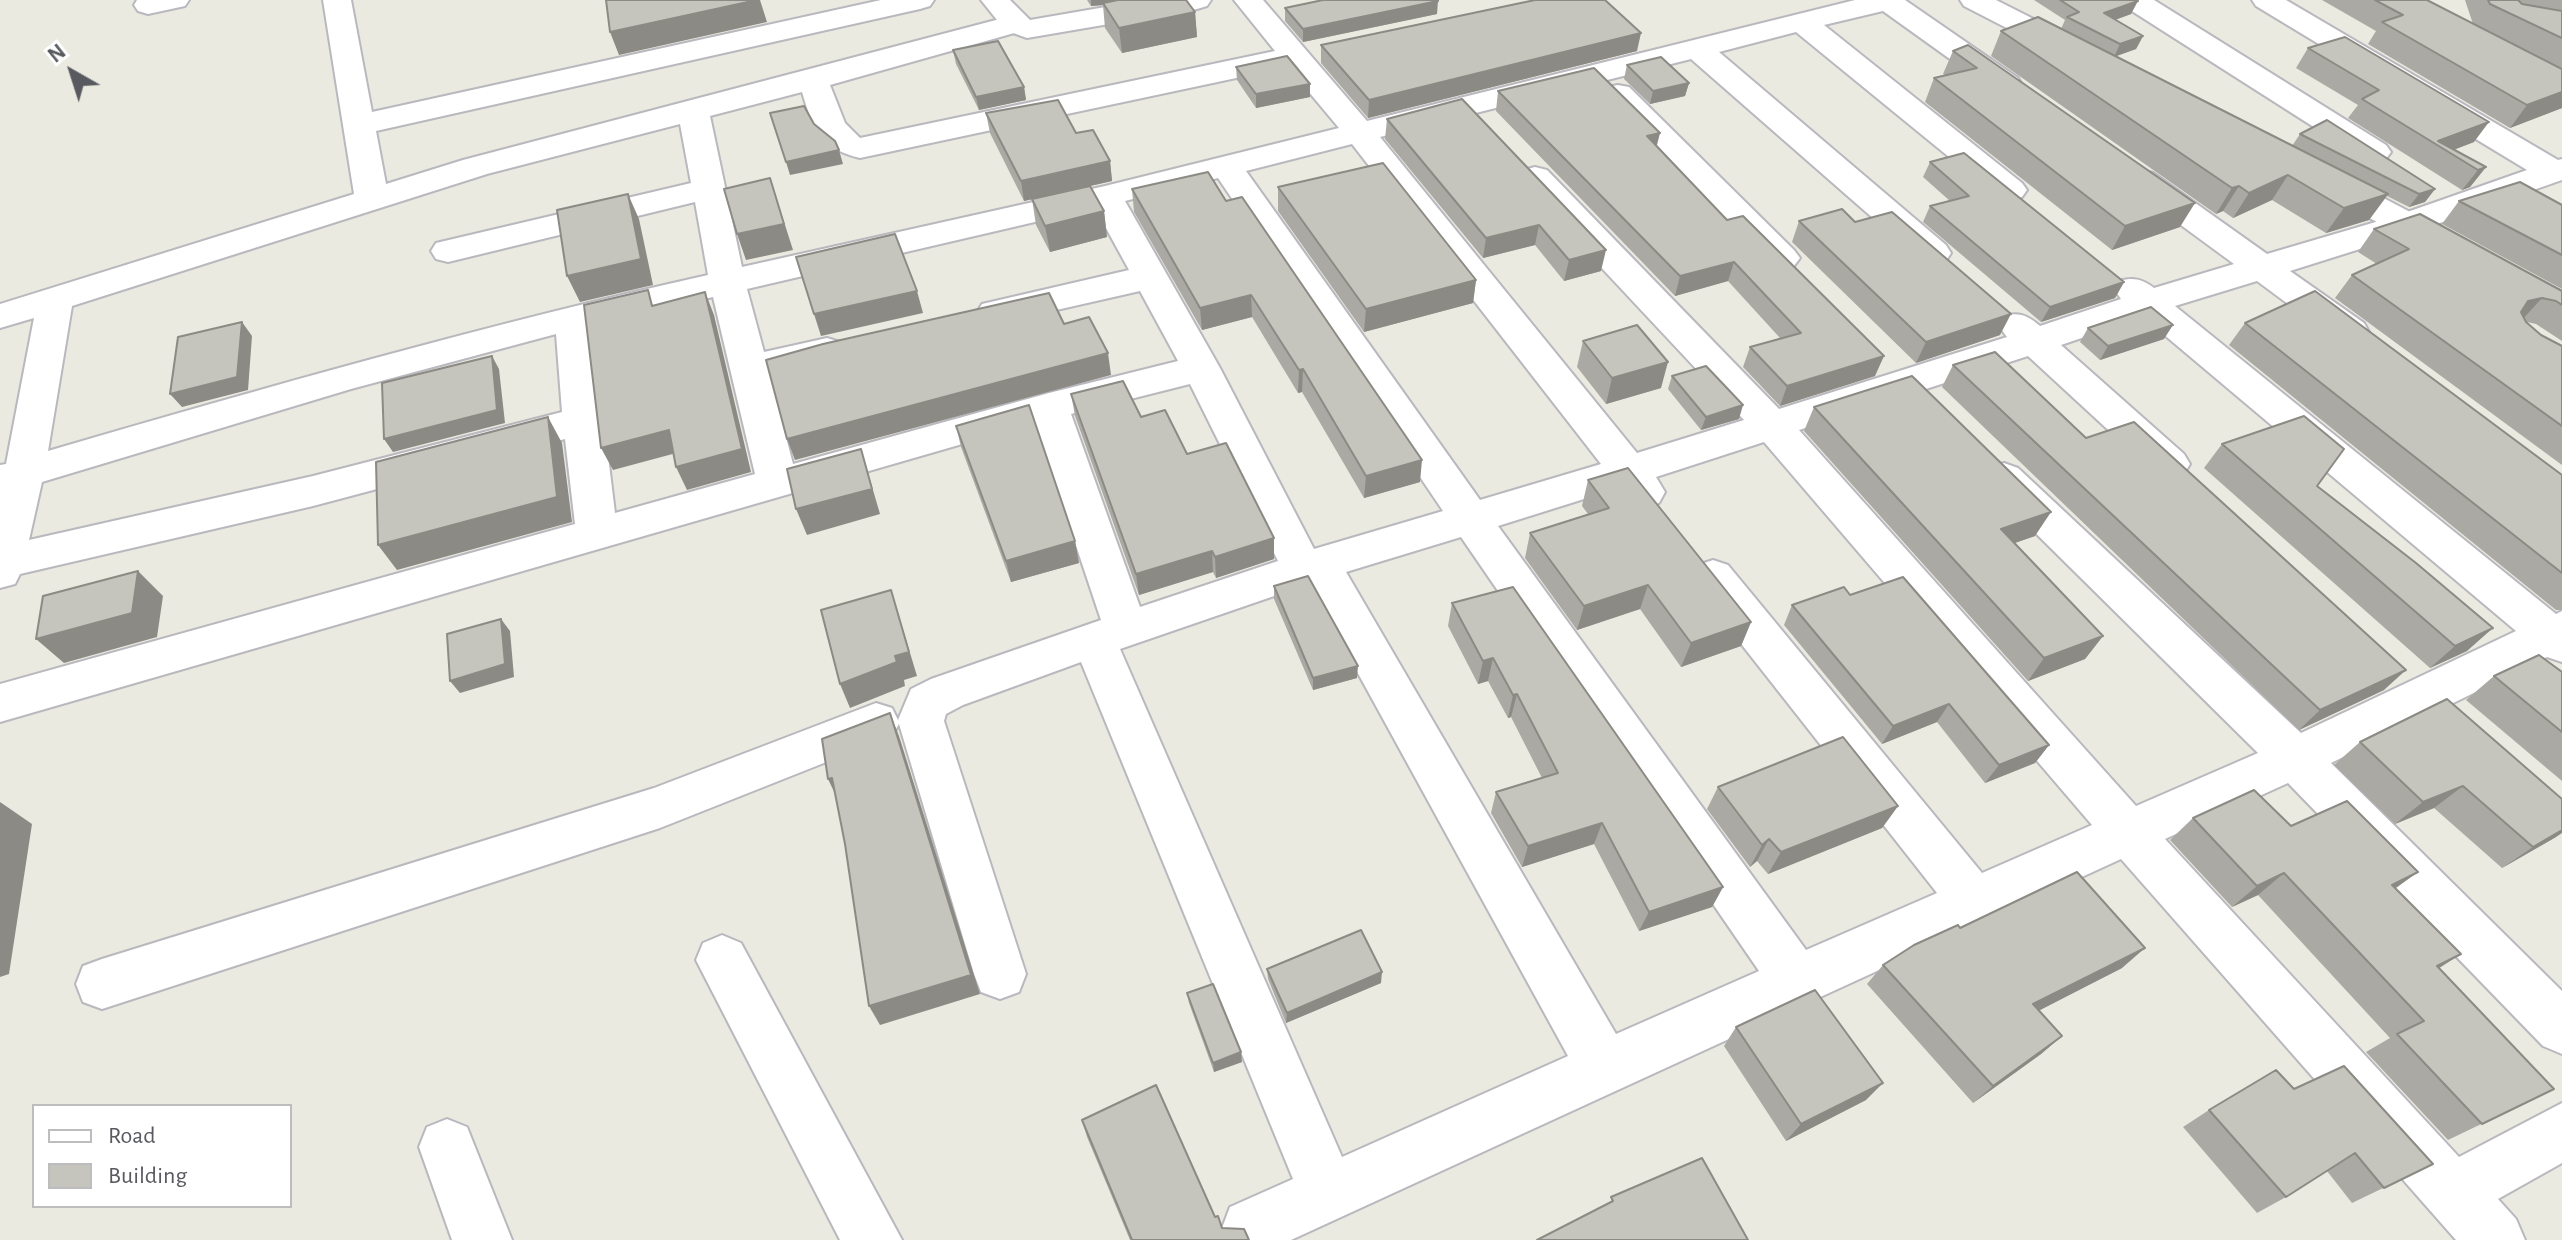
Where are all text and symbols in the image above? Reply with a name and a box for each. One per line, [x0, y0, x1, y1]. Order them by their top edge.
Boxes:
north arrow [32, 32, 112, 112]
text: N [44, 40, 70, 67]
legend [32, 1104, 292, 1208]
text: Road [108, 1124, 156, 1148]
text: Building [108, 1164, 187, 1188]

